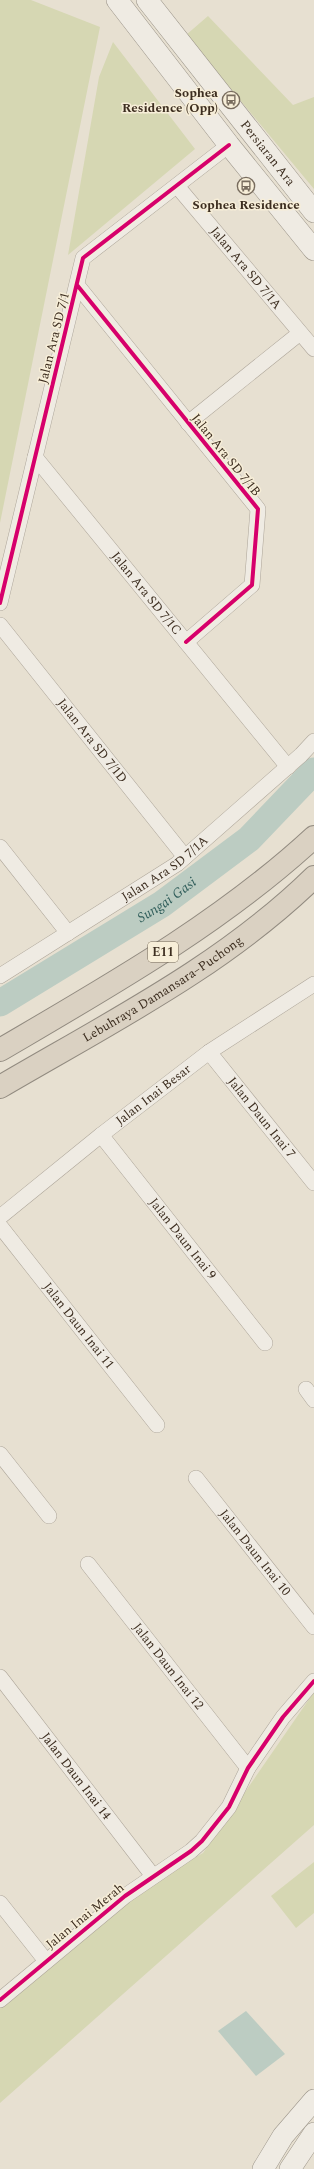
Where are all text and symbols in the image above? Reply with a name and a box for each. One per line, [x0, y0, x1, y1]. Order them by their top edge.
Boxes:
place label: Sophea Residence (Opp) [122, 83, 218, 118]
bus stop icon: Sophea Residence (Opp) [221, 90, 241, 110]
street label: Persiaran Ara [235, 116, 301, 191]
bus stop icon: Sophea Residence [236, 176, 256, 196]
place label: Sophea Residence [192, 195, 300, 215]
street label: Jalan Ara SD 7/1A [205, 222, 287, 314]
street label: Jalan Ara SD 7/1 [33, 290, 75, 386]
street label: Jalan Ara SD 7/1B [186, 409, 266, 501]
street label: Jalan Ara SD 7/1C [106, 547, 186, 639]
street label: Jalan Ara SD 7/1D [52, 694, 132, 787]
street label: Jalan Ara SD 7/1A [118, 831, 213, 907]
water label: Sungai Gasi [133, 871, 201, 928]
street label: Lebuhraya Damansara–Puchong [79, 931, 247, 1047]
road number: E11 [148, 942, 178, 962]
street label: Jalan Inai Besar [111, 1059, 195, 1130]
street label: Jalan Daun Inai 7 [223, 1073, 300, 1163]
street label: Jalan Daun Inai 9 [144, 1193, 222, 1284]
street label: Jalan Daun Inai 11 [38, 1278, 119, 1373]
street label: Jalan Daun Inai 10 [214, 1505, 296, 1601]
street label: Jalan Daun Inai 12 [128, 1618, 209, 1714]
street label: Jalan Daun Inai 14 [36, 1728, 117, 1825]
street label: Jalan Inai Merah [41, 1878, 129, 1954]

